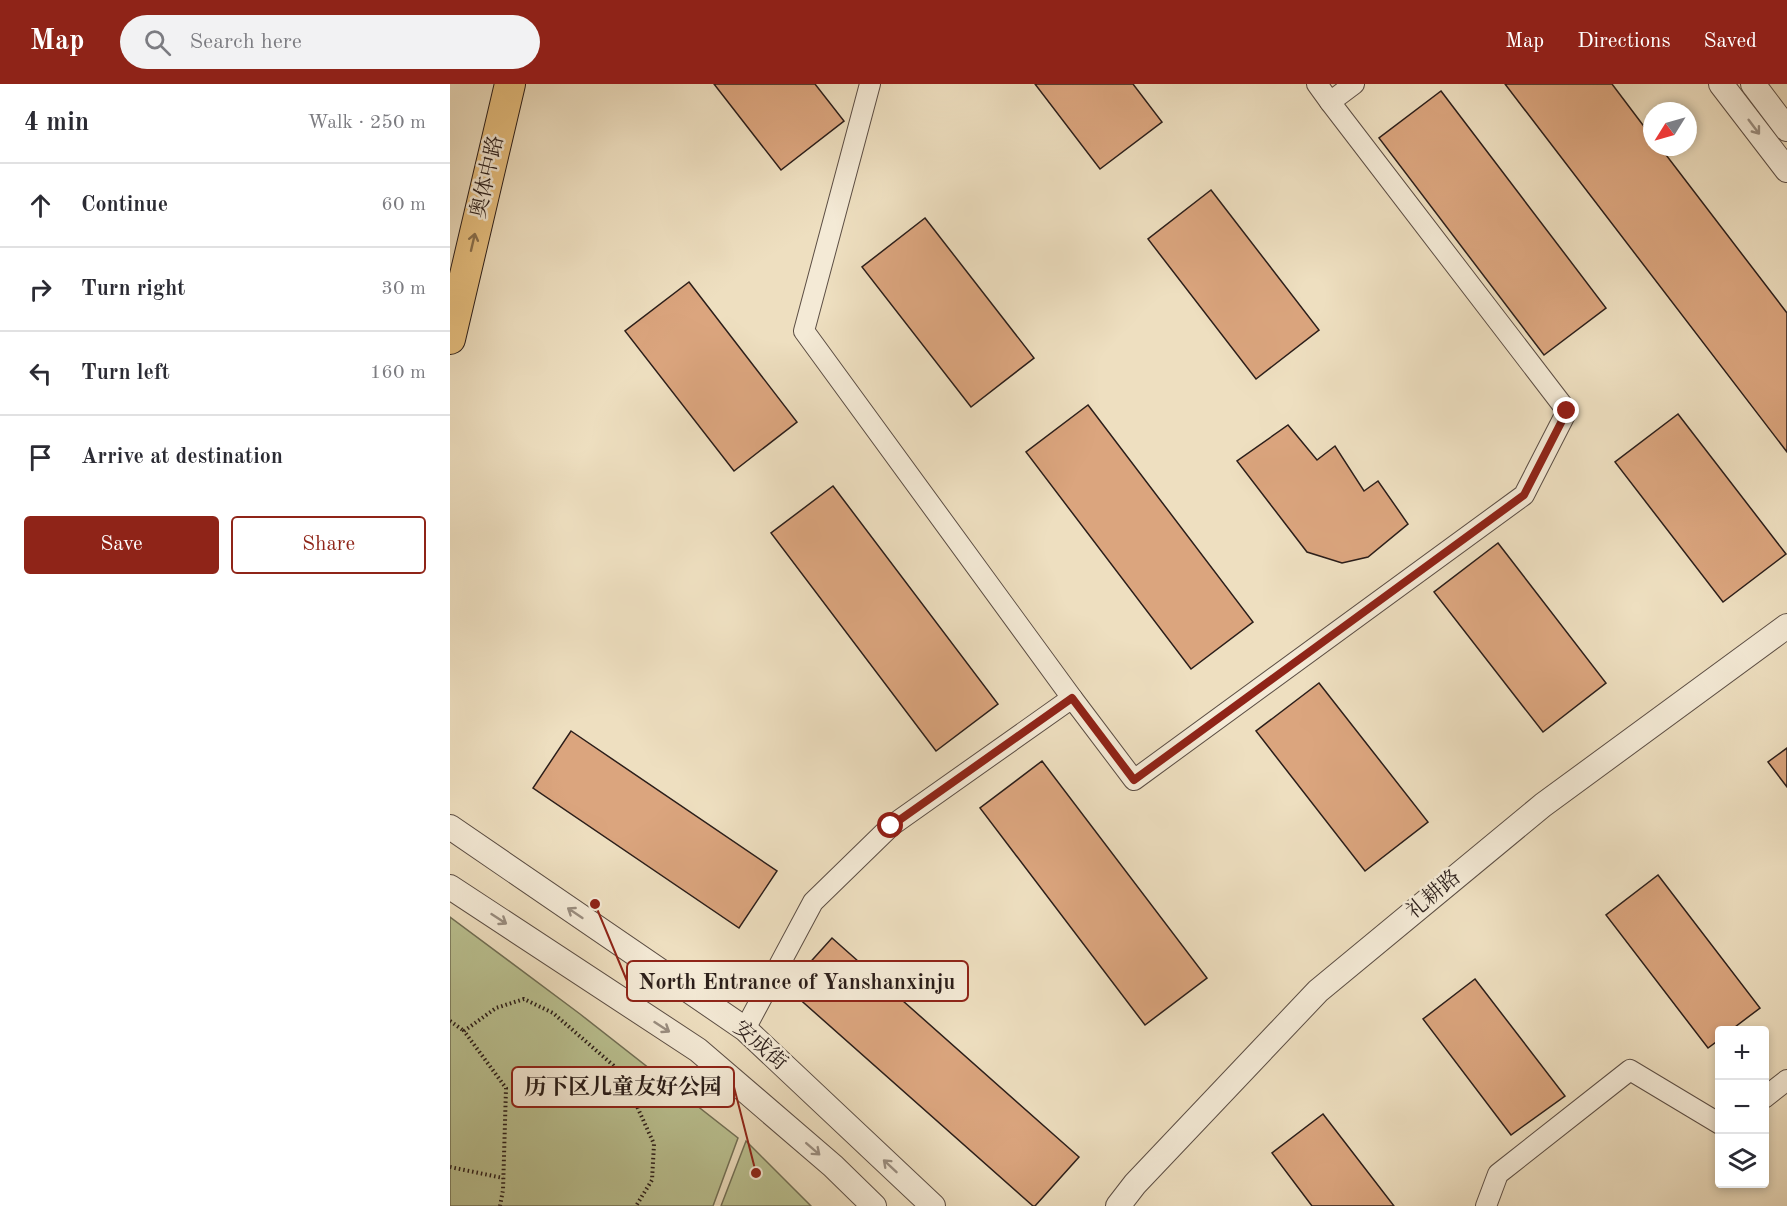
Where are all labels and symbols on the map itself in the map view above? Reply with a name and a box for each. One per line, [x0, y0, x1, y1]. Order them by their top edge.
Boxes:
north arrow [1643, 102, 1697, 156]
one-way arrow [1748, 119, 1760, 135]
street label: 奥体中路 [466, 133, 508, 220]
one-way arrow [467, 232, 479, 251]
route end [1553, 397, 1579, 423]
route start [877, 812, 903, 838]
street label: 礼耕路 [1402, 865, 1465, 923]
one-way arrow [568, 907, 584, 919]
one-way arrow [490, 913, 507, 925]
callout: North Entrance of Yanshanxinju [627, 961, 968, 1001]
text: North Entrance of Yanshanxinju [639, 972, 955, 994]
street label: 安成街 [729, 1016, 792, 1075]
one-way arrow [653, 1020, 670, 1033]
callout: 历下区儿童友好公园 [512, 1067, 734, 1107]
text: 历下区儿童友好公园 [524, 1074, 722, 1099]
one-way arrow [805, 1142, 820, 1156]
one-way arrow [883, 1159, 898, 1173]

